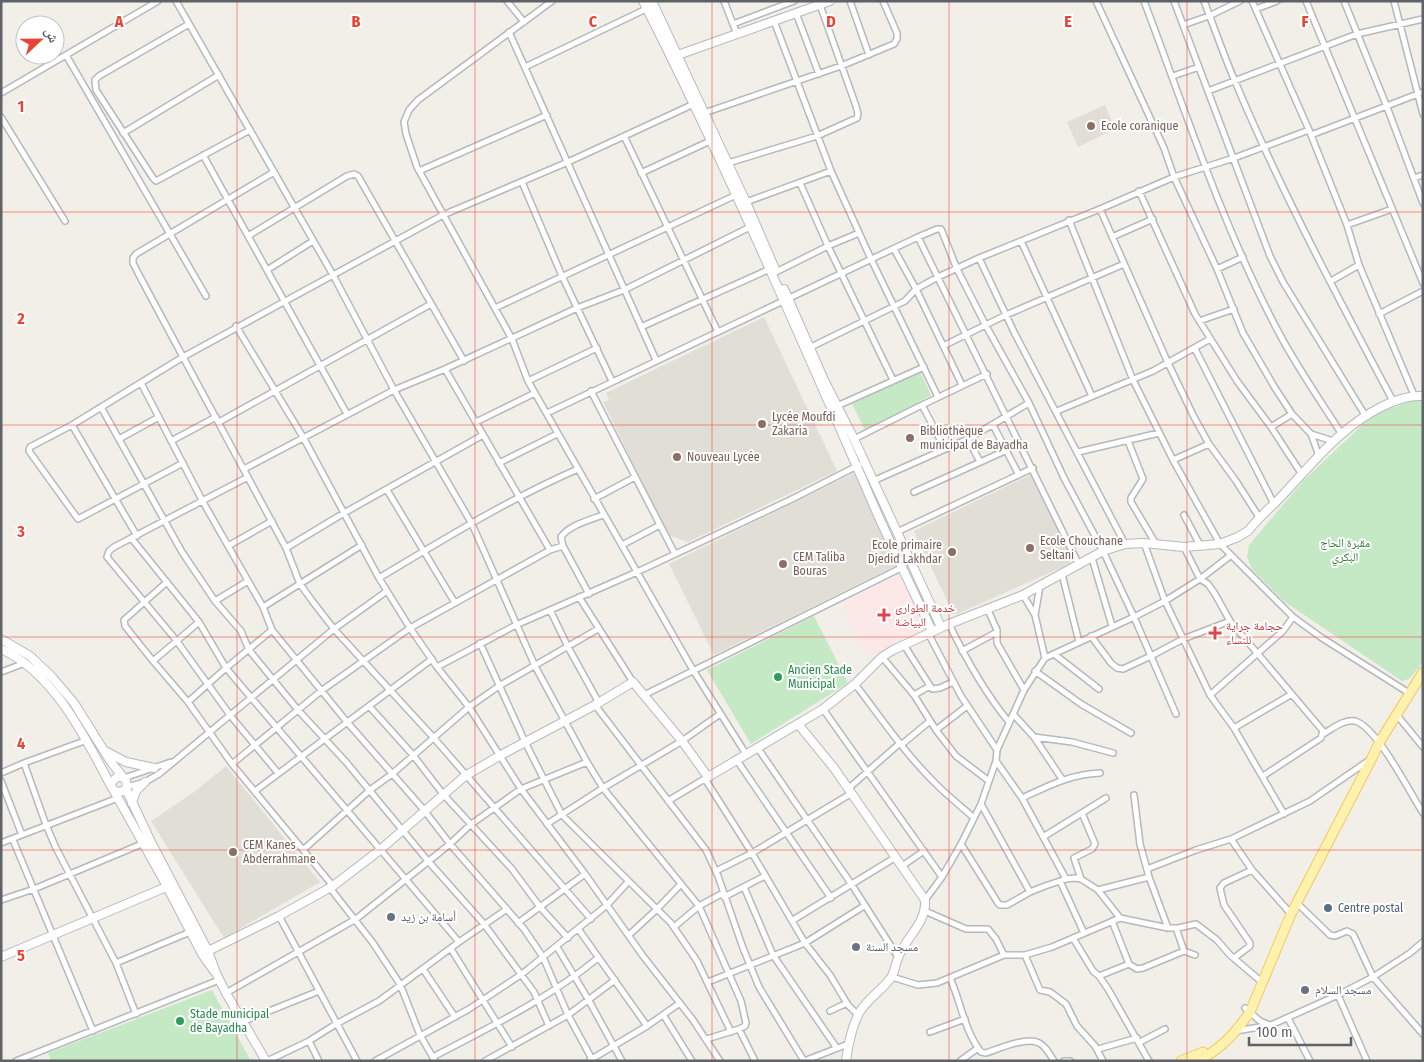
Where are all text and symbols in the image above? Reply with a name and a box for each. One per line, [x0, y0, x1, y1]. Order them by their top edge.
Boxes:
text: A [114, 12, 124, 31]
text: B [352, 12, 361, 31]
text: C [589, 12, 598, 31]
text: D [826, 12, 836, 31]
text: E [1064, 12, 1072, 31]
text: F [1301, 12, 1309, 31]
north arrow [15, 15, 65, 65]
text: ش [41, 25, 62, 46]
text: 1 [18, 97, 24, 116]
place label: Ecole coranique [1101, 119, 1178, 133]
marker: Ecole coranique [1085, 120, 1097, 132]
text: 2 [16, 309, 25, 328]
place label: Lycée Moufdi Zakaria [772, 410, 836, 438]
marker: Lycée Moufdi Zakaria [756, 418, 768, 430]
place label: Bibliothèque municipal de Bayadha [920, 424, 1028, 452]
marker: Bibliothèque municipal de Bayadha [904, 432, 916, 444]
place label: Nouveau Lycée [687, 450, 760, 464]
marker: Nouveau Lycée [671, 451, 683, 463]
text: 3 [16, 522, 25, 541]
place label: Ecole Chouchane Seltani [1040, 534, 1123, 562]
park label: مقبرة الحاج البكري [1320, 536, 1370, 567]
place label: Ecole primaire Djedid Lakhdar [868, 538, 943, 566]
marker: Ecole Chouchane Seltani [1024, 542, 1036, 554]
marker: Ecole primaire Djedid Lakhdar [946, 546, 958, 558]
place label: CEM Taliba Bouras [793, 550, 845, 578]
marker: CEM Taliba Bouras [777, 558, 789, 570]
place label: خدمة الطوارئ البياضة [895, 601, 956, 629]
marker: خدمة الطوارئ البياضة [877, 608, 891, 622]
place label: حجامة جراية للنساء [1226, 619, 1284, 647]
marker: حجامة جراية للنساء [1208, 626, 1222, 640]
place label: Ancien Stade Municipal [788, 663, 852, 691]
marker: Ancien Stade Municipal [772, 671, 784, 683]
text: 4 [17, 734, 25, 753]
place label: CEM Kanes Abderrahmane [243, 838, 316, 866]
marker: CEM Kanes Abderrahmane [227, 846, 239, 858]
place label: Centre postal [1338, 901, 1403, 915]
marker: Centre postal [1322, 902, 1334, 914]
place label: أسامة بن زيد [401, 910, 456, 924]
marker: أسامة بن زيد [385, 911, 397, 923]
place label: مسجد السنة [866, 940, 918, 954]
marker: مسجد السنة [850, 941, 862, 953]
text: 5 [17, 946, 25, 965]
place label: مسجد السلام [1315, 983, 1371, 998]
marker: مسجد السلام [1299, 984, 1311, 996]
place label: Stade municipal de Bayadha [190, 1007, 269, 1035]
scale bar [1249, 1014, 1352, 1046]
marker: Stade municipal de Bayadha [174, 1015, 186, 1027]
text: 100 m [1256, 1023, 1293, 1041]

